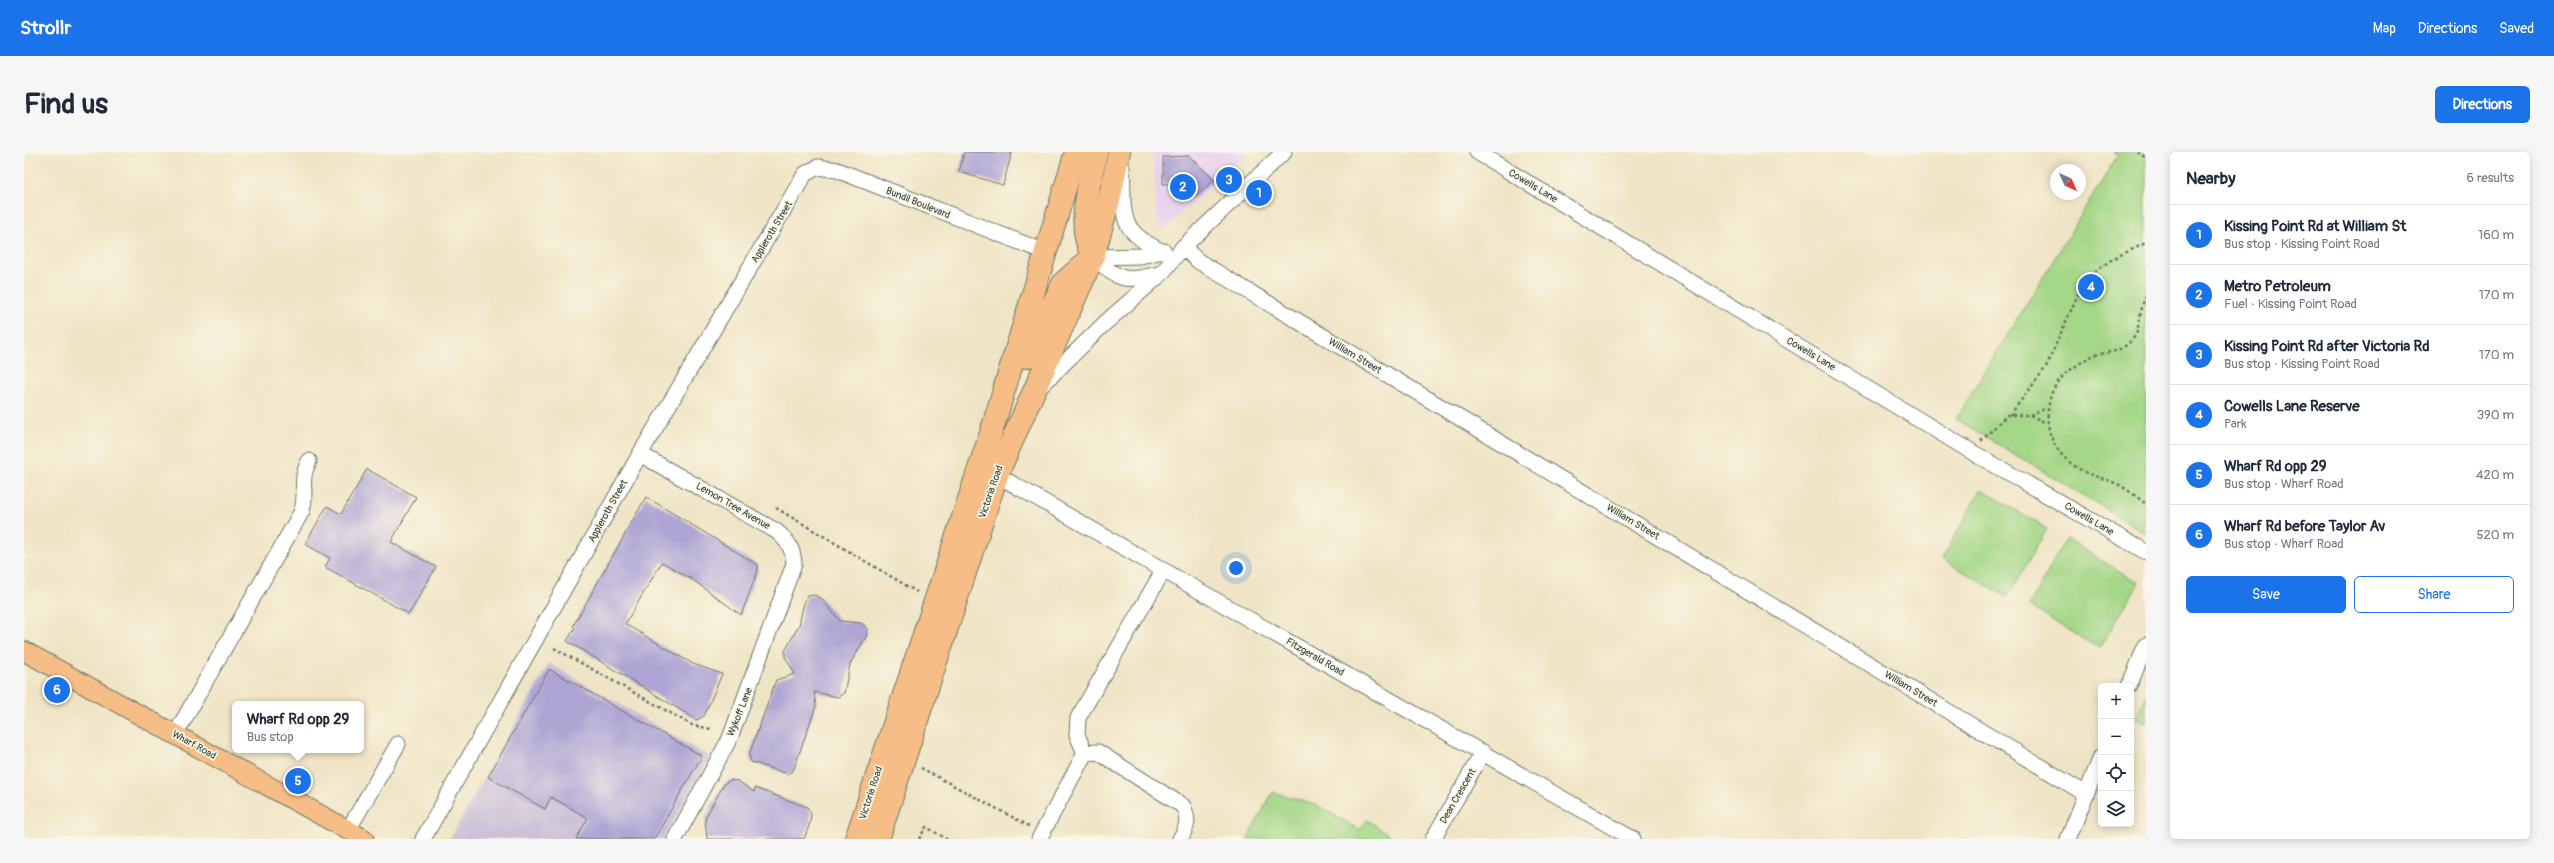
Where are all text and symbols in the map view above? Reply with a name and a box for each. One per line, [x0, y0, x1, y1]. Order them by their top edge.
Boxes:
text: Strollr [20, 16, 71, 40]
text: Map [2373, 20, 2396, 37]
text: Directions [2418, 20, 2477, 37]
text: Saved [2499, 20, 2534, 37]
button: Directions [2435, 86, 2530, 123]
text: Find us [24, 87, 108, 122]
north arrow [2050, 164, 2086, 200]
pin: 3 [1216, 165, 1242, 195]
street label: Cowells Lane [1506, 167, 1560, 205]
text: Nearby [2186, 168, 2235, 189]
text: 6 results [2467, 170, 2514, 186]
pin: 2 [1170, 172, 1196, 202]
pin: 1 [1246, 178, 1272, 208]
street label: Bundil Boulevard [884, 185, 952, 221]
street label: Appleroth Street [749, 198, 796, 265]
text: Kissing Point Rd at William St [2224, 217, 2406, 236]
text: 1 [2196, 227, 2202, 243]
text: 160 m [2478, 227, 2514, 243]
text: Bus stop · Kissing Point Road [2224, 236, 2380, 252]
pin: 4 [2078, 272, 2104, 302]
text: Metro Petroleum [2224, 277, 2331, 296]
text: 2 [2195, 287, 2203, 303]
text: 170 m [2479, 287, 2514, 303]
text: Fuel · Kissing Point Road [2224, 296, 2357, 312]
street label: William Street [1326, 335, 1384, 377]
street label: Cowells Lane [1784, 335, 1838, 373]
text: Kissing Point Rd after Victoria Rd [2224, 337, 2430, 356]
text: 3 [2195, 347, 2203, 363]
text: 170 m [2479, 347, 2514, 363]
text: Bus stop · Kissing Point Road [2224, 356, 2380, 372]
text: Cowells Lane Reserve [2224, 397, 2360, 416]
text: 4 [2195, 407, 2203, 423]
text: 390 m [2477, 407, 2514, 423]
text: Park [2224, 416, 2247, 432]
text: Wharf Rd opp 29 [2224, 457, 2327, 476]
street label: Victoria Road [976, 464, 1006, 520]
text: 5 [2195, 467, 2203, 483]
text: 420 m [2476, 467, 2514, 483]
text: Bus stop · Wharf Road [2224, 476, 2344, 492]
street label: Appleroth Street [586, 477, 631, 545]
street label: Lemon Tree Avenue [694, 480, 772, 532]
street label: Cowells Lane [2062, 500, 2116, 538]
street label: William Street [1604, 501, 1662, 543]
text: Wharf Rd before Taylor Av [2224, 517, 2385, 536]
text: 6 [2195, 527, 2203, 543]
text: 520 m [2476, 527, 2514, 543]
text: Bus stop · Wharf Road [2224, 536, 2344, 552]
your location [1226, 558, 1246, 578]
button: Save [2186, 576, 2346, 613]
button: Share [2354, 576, 2514, 613]
street label: Fitzgerald Road [1284, 635, 1346, 679]
street label: William Street [1882, 668, 1940, 710]
pin: 6 [44, 675, 70, 705]
map controls [2098, 683, 2134, 827]
button: + [2098, 683, 2134, 719]
street label: Wykoff Lane [725, 686, 755, 738]
popup [232, 701, 364, 753]
text: Wharf Rd opp 29 [247, 710, 349, 729]
button: − [2098, 719, 2134, 755]
street label: Wharf Road [170, 728, 218, 762]
text: Bus stop [247, 729, 294, 745]
button: locate [2098, 755, 2134, 791]
street label: Victoria Road [857, 765, 885, 821]
street label: Dean Crescent [1437, 765, 1479, 826]
pin: 5 [285, 766, 311, 796]
button: layers [2098, 791, 2134, 827]

